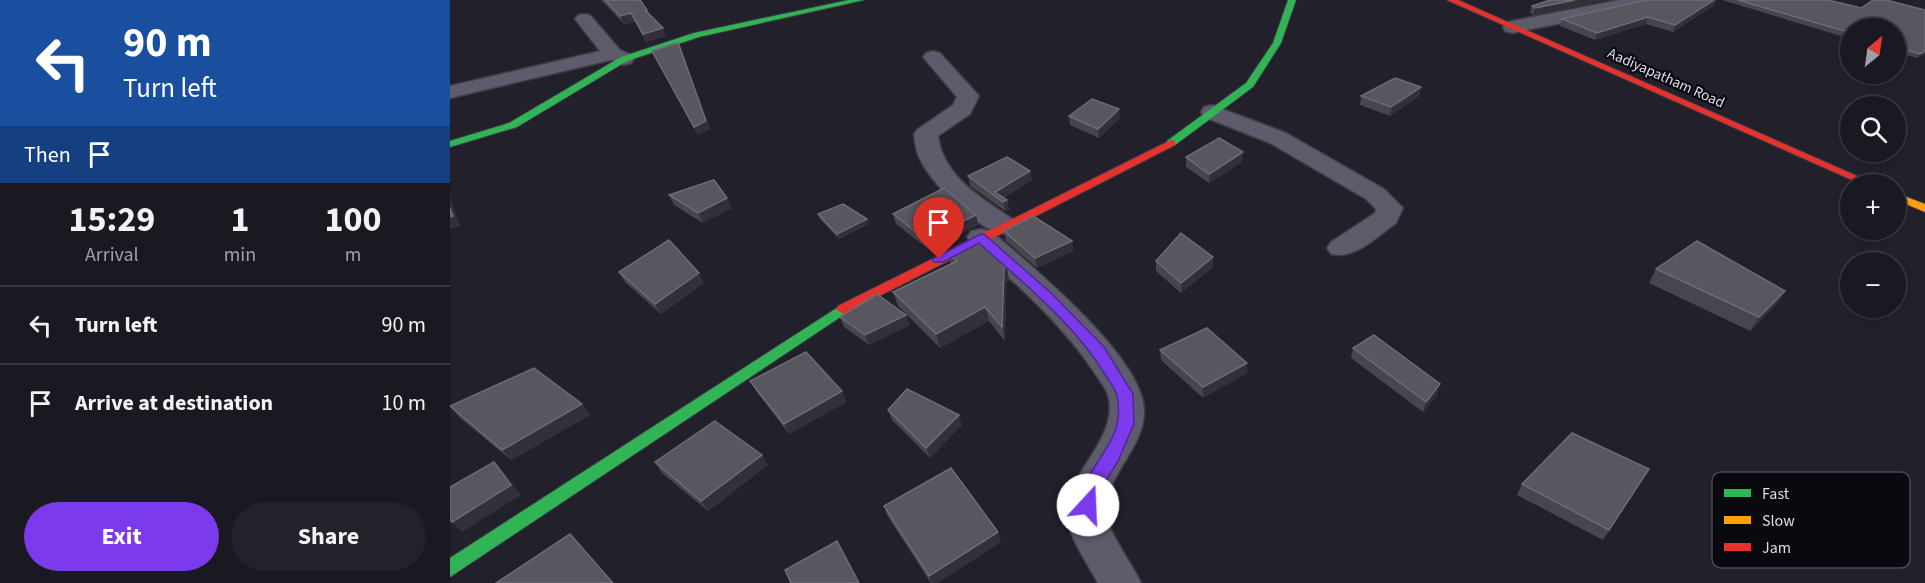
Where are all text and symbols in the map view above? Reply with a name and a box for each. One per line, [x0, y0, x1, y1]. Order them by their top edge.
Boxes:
text: 90 m [123, 13, 212, 73]
north arrow [1840, 18, 1906, 84]
map controls [1840, 18, 1906, 318]
icon: left [24, 24, 102, 102]
street label: Aadiyapatham Road [1604, 43, 1728, 113]
text: Turn left [123, 69, 217, 108]
button: search [1840, 96, 1906, 162]
icon: arrive [83, 138, 116, 171]
text: Then [24, 139, 71, 171]
button: + [1840, 174, 1906, 240]
text: 15:29 [68, 194, 155, 245]
text: 1 [230, 194, 249, 245]
text: 100 [325, 194, 382, 245]
pin [913, 197, 964, 259]
icon: arrive [922, 206, 955, 239]
text: Arrival [85, 241, 139, 269]
text: min [224, 241, 256, 269]
text: m [345, 241, 361, 269]
button: − [1840, 252, 1906, 318]
icon: left [24, 309, 57, 342]
text: Turn left [75, 309, 157, 341]
text: 90 m [381, 309, 426, 341]
icon: arrive [24, 387, 57, 420]
text: Arrive at destination [75, 387, 273, 419]
text: 10 m [381, 387, 426, 419]
legend [1712, 472, 1910, 568]
position arrow [1056, 473, 1120, 537]
text: Fast [1762, 483, 1790, 505]
button: Exit [24, 502, 219, 571]
button: Share [231, 502, 426, 571]
text: Slow [1762, 510, 1795, 532]
text: Jam [1762, 537, 1791, 559]

